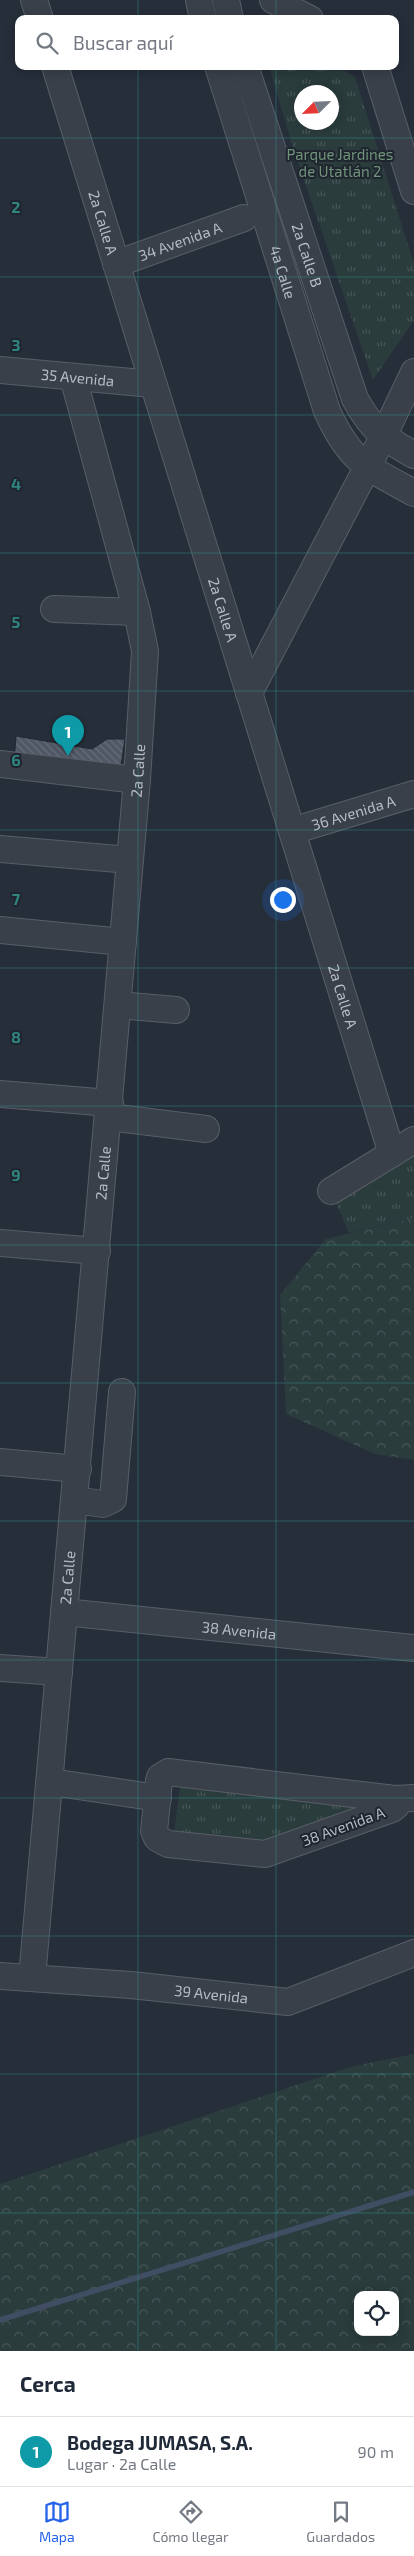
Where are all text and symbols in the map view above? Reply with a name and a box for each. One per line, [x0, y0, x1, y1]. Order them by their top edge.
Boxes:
search box [15, 15, 399, 70]
icon: search [33, 29, 61, 57]
text: Buscar aquí [73, 31, 173, 54]
north arrow [294, 85, 339, 130]
park label: Parque Jardines de Utatlán 2 [287, 145, 393, 180]
street label: 2a Calle A [85, 188, 122, 258]
text: 2 [11, 197, 21, 216]
street label: 34 Avenida A [136, 218, 225, 264]
street label: 2a Calle B [288, 221, 326, 289]
street label: 4a Calle [266, 243, 300, 301]
text: 3 [11, 335, 21, 354]
street label: 35 Avenida [40, 365, 115, 389]
text: 4 [11, 474, 21, 493]
street label: 2a Calle A [205, 575, 242, 644]
text: 5 [12, 612, 21, 631]
pin: 1 [52, 715, 84, 756]
street label: 2a Calle [127, 743, 148, 798]
text: 6 [11, 750, 21, 769]
street label: 36 Avenida A [309, 791, 398, 834]
your location [270, 887, 296, 913]
text: 7 [12, 889, 21, 908]
street label: 2a Calle A [325, 962, 362, 1031]
text: 8 [11, 1027, 21, 1046]
street label: 2a Calle [91, 1145, 114, 1201]
text: 9 [11, 1165, 21, 1184]
street label: 2a Calle [56, 1550, 78, 1605]
street label: 38 Avenida [201, 1617, 277, 1643]
street label: 38 Avenida A [299, 1802, 388, 1849]
street label: 39 Avenida [173, 1981, 249, 2007]
map controls [354, 2291, 399, 2336]
button: locate [354, 2291, 399, 2336]
text: Cerca [20, 2371, 76, 2396]
text: Bodega JUMASA, S.A. [67, 2431, 253, 2454]
text: 1 [33, 2442, 39, 2461]
text: 90 m [358, 2442, 394, 2461]
text: Lugar · 2a Calle [67, 2454, 176, 2473]
tab: Mapa [39, 2498, 75, 2545]
tab: Cómo llegar [152, 2498, 229, 2545]
tab: Guardados [306, 2498, 375, 2545]

